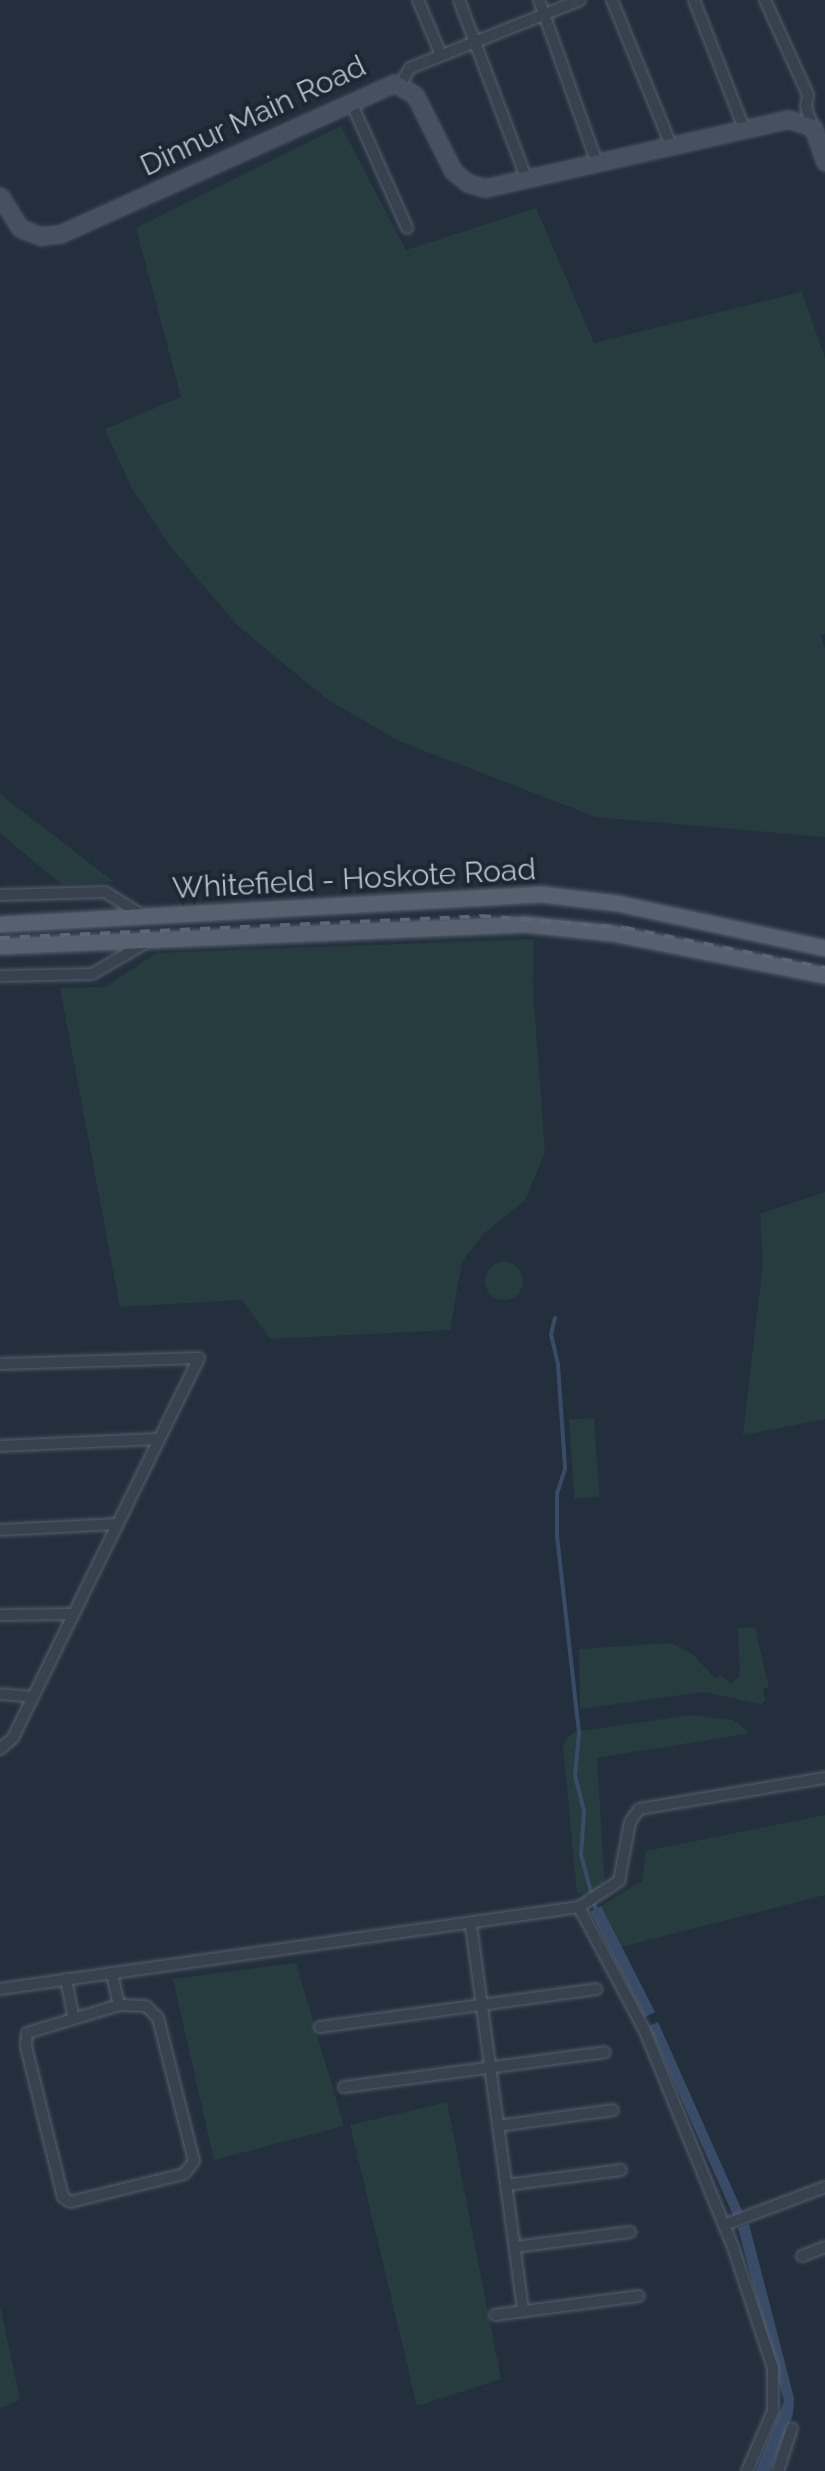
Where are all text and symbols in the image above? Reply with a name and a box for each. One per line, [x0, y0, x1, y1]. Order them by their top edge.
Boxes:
street label: Dinnur Main Road [134, 48, 372, 184]
street label: Whitefield - Hoskote Road [171, 851, 537, 907]

